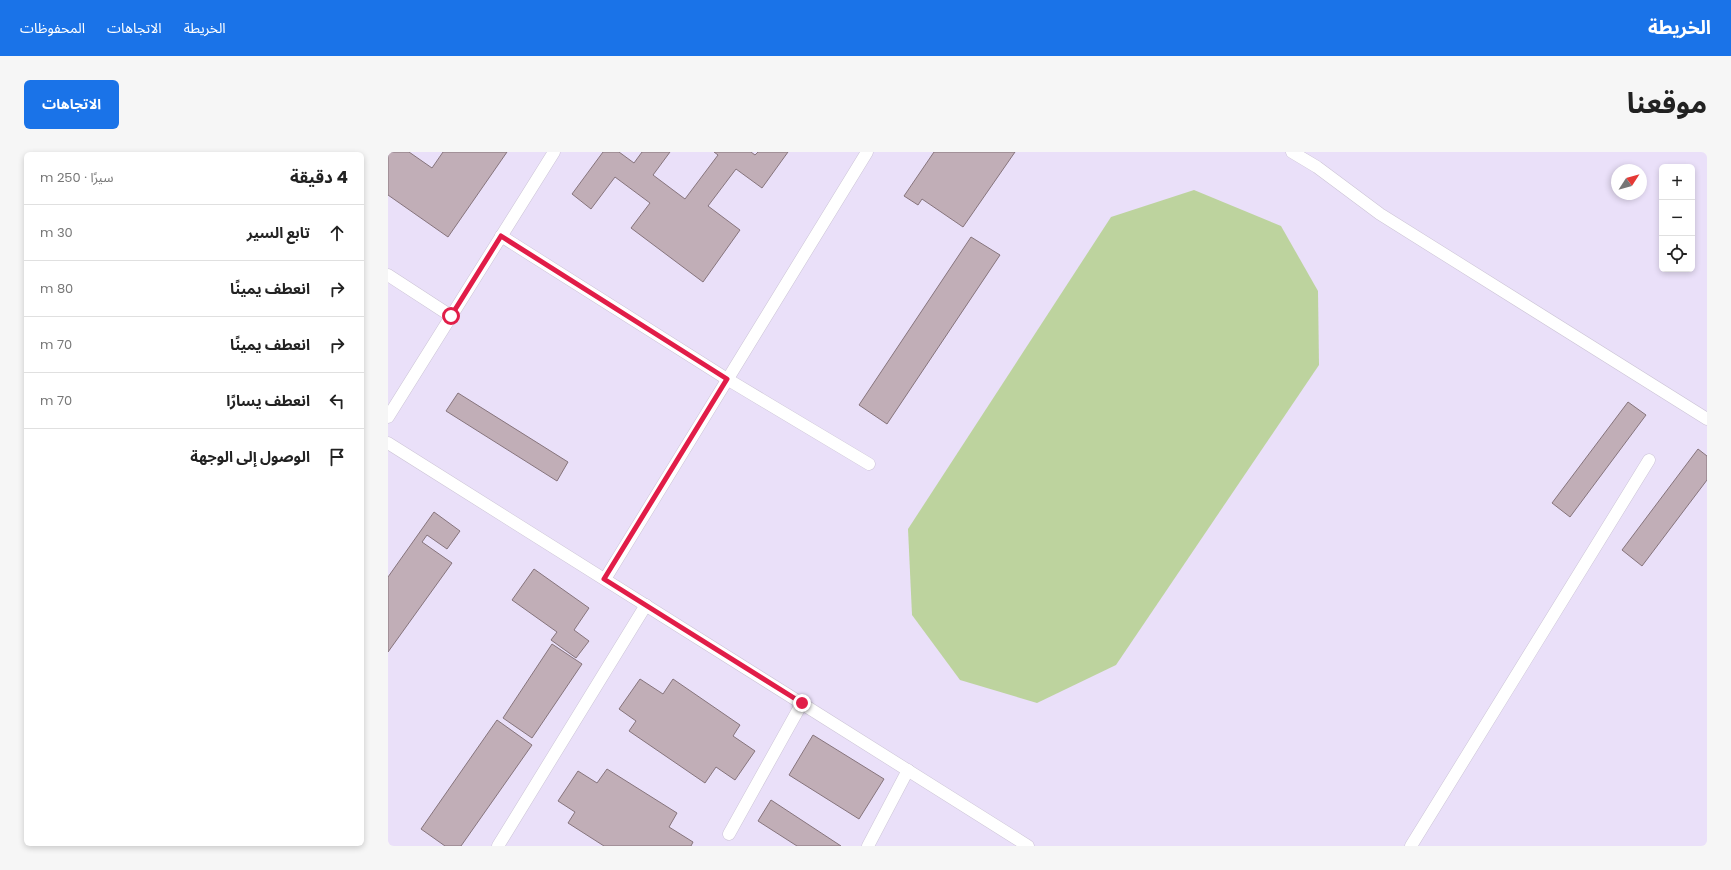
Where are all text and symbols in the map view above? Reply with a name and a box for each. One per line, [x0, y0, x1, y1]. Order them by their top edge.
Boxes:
text: الخريطة [1648, 14, 1711, 41]
text: المحفوظات [20, 18, 85, 38]
text: الاتجاهات [107, 18, 162, 38]
text: الخريطة [184, 18, 226, 38]
button: الاتجاهات [24, 80, 119, 129]
text: موقعنا [1627, 84, 1707, 123]
north arrow [1611, 164, 1647, 200]
map controls [1659, 164, 1695, 272]
button: + [1659, 164, 1695, 200]
text: 4 دقيقة [290, 165, 348, 189]
text: سيرًا · 250 m [40, 168, 113, 187]
button: − [1659, 200, 1695, 236]
text: تابع السير [247, 222, 310, 243]
icon: ahead [326, 222, 348, 244]
text: 30 m [40, 223, 73, 242]
button: locate [1659, 236, 1695, 272]
text: انعطف يمينًا [230, 278, 310, 299]
icon: right [326, 278, 348, 300]
text: 80 m [40, 279, 73, 298]
route start [442, 307, 460, 325]
text: انعطف يمينًا [230, 334, 310, 355]
icon: right [326, 334, 348, 356]
text: 70 m [40, 335, 72, 354]
text: انعطف يسارًا [226, 390, 310, 411]
icon: left [326, 390, 348, 412]
text: 70 m [40, 391, 72, 410]
text: الوصول إلى الوجهة [190, 446, 310, 467]
icon: arrive [326, 446, 348, 468]
route end [793, 694, 811, 712]

